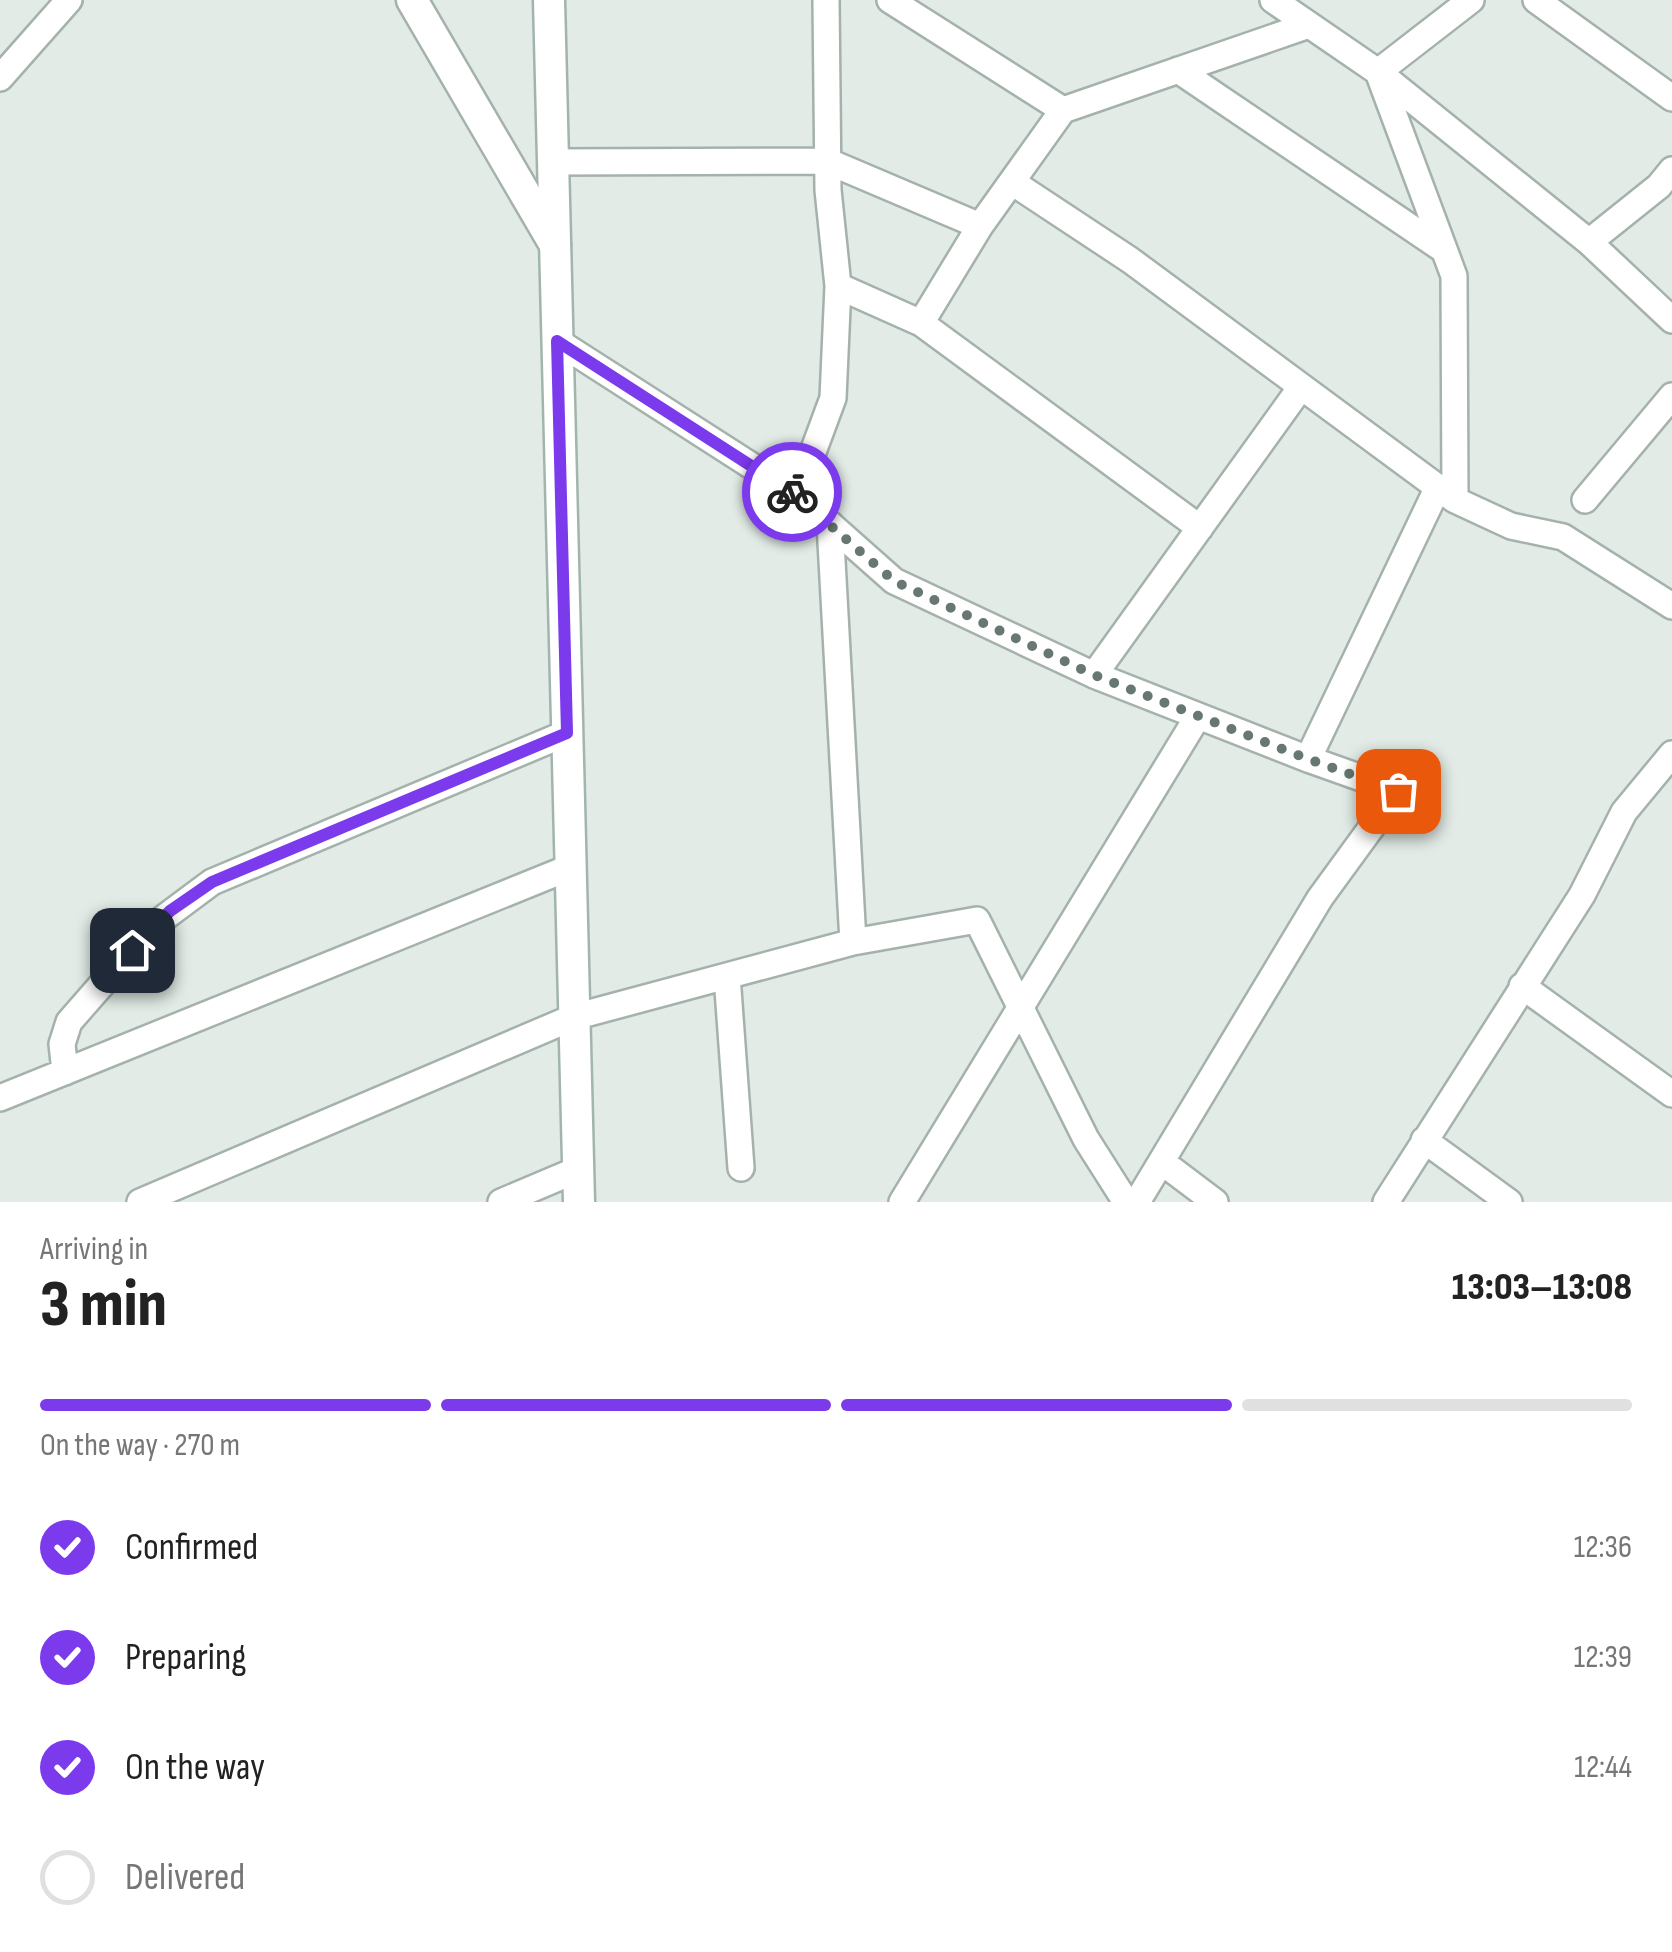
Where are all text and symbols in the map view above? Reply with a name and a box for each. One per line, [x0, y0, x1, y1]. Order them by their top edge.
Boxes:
courier [742, 442, 842, 542]
icon: bike [765, 465, 820, 520]
pin [1356, 749, 1441, 834]
icon: bag [1371, 764, 1426, 819]
pin [90, 908, 175, 993]
icon: home [105, 923, 160, 978]
text: Arriving in [40, 1230, 148, 1269]
text: 13:03–13:08 [1452, 1265, 1632, 1310]
text: 3 min [40, 1267, 167, 1345]
text: On the way · 270 m [40, 1426, 240, 1465]
icon: check [40, 1520, 95, 1575]
text: Confirmed [125, 1525, 258, 1570]
text: 12:36 [1574, 1528, 1632, 1567]
icon: check [40, 1630, 95, 1685]
text: Preparing [125, 1635, 246, 1680]
text: 12:39 [1574, 1638, 1632, 1677]
icon: check [40, 1740, 95, 1795]
text: On the way [125, 1745, 265, 1790]
text: 12:44 [1574, 1748, 1632, 1787]
text: Delivered [125, 1855, 245, 1900]

